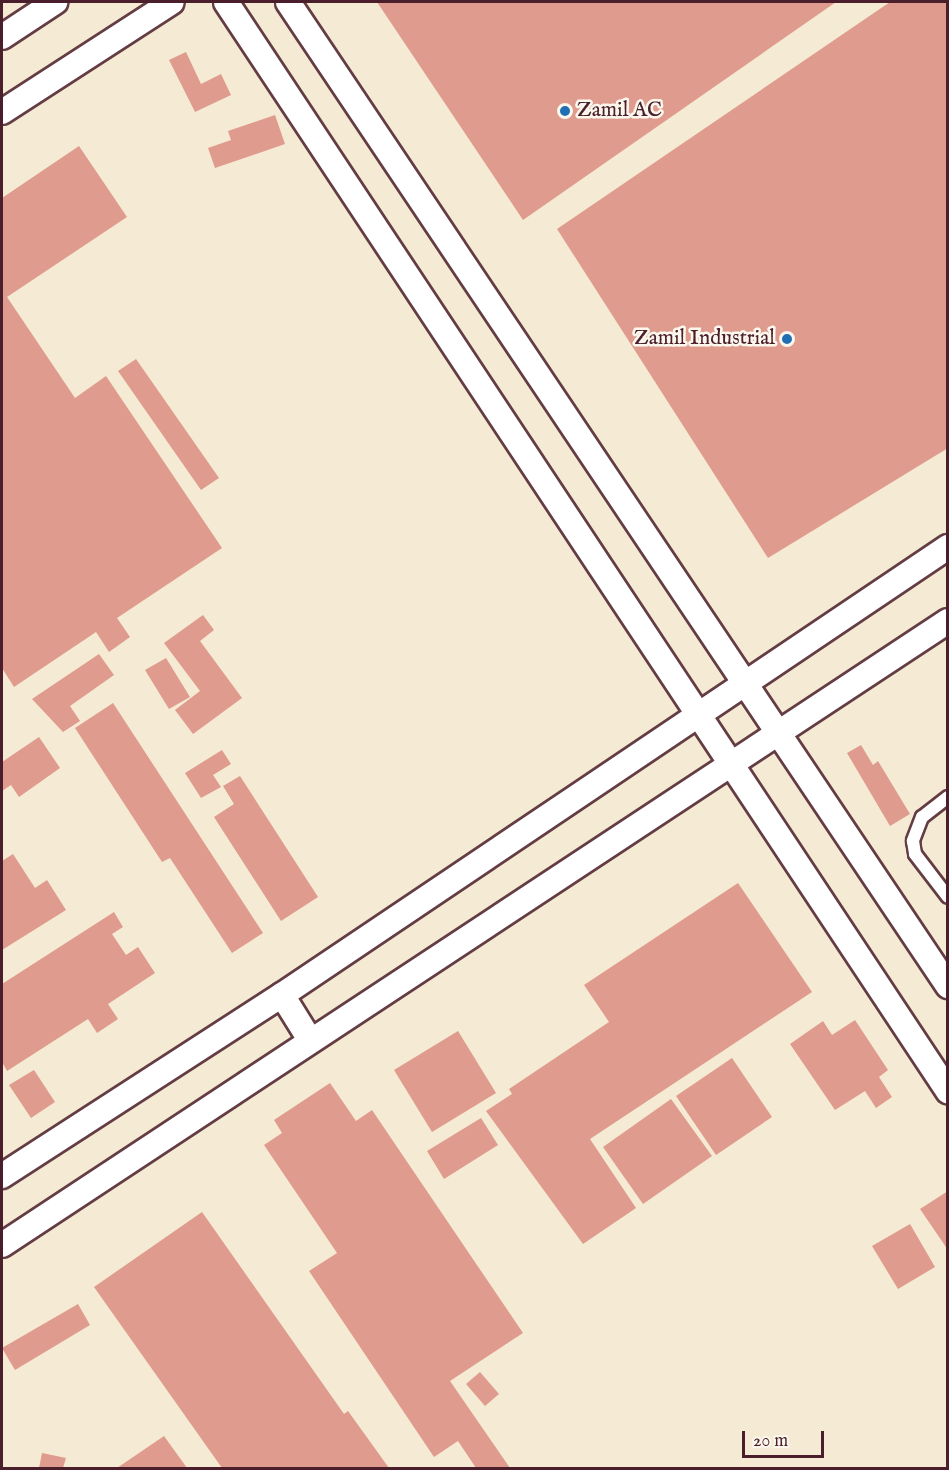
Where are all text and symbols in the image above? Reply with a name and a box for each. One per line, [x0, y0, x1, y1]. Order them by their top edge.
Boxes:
place label: Zamil AC [577, 98, 662, 124]
marker: Zamil AC [558, 104, 572, 118]
place label: Zamil Industrial [634, 326, 775, 352]
marker: Zamil Industrial [780, 332, 794, 346]
scale bar [745, 1419, 828, 1457]
text: 20 m [753, 1430, 788, 1453]

